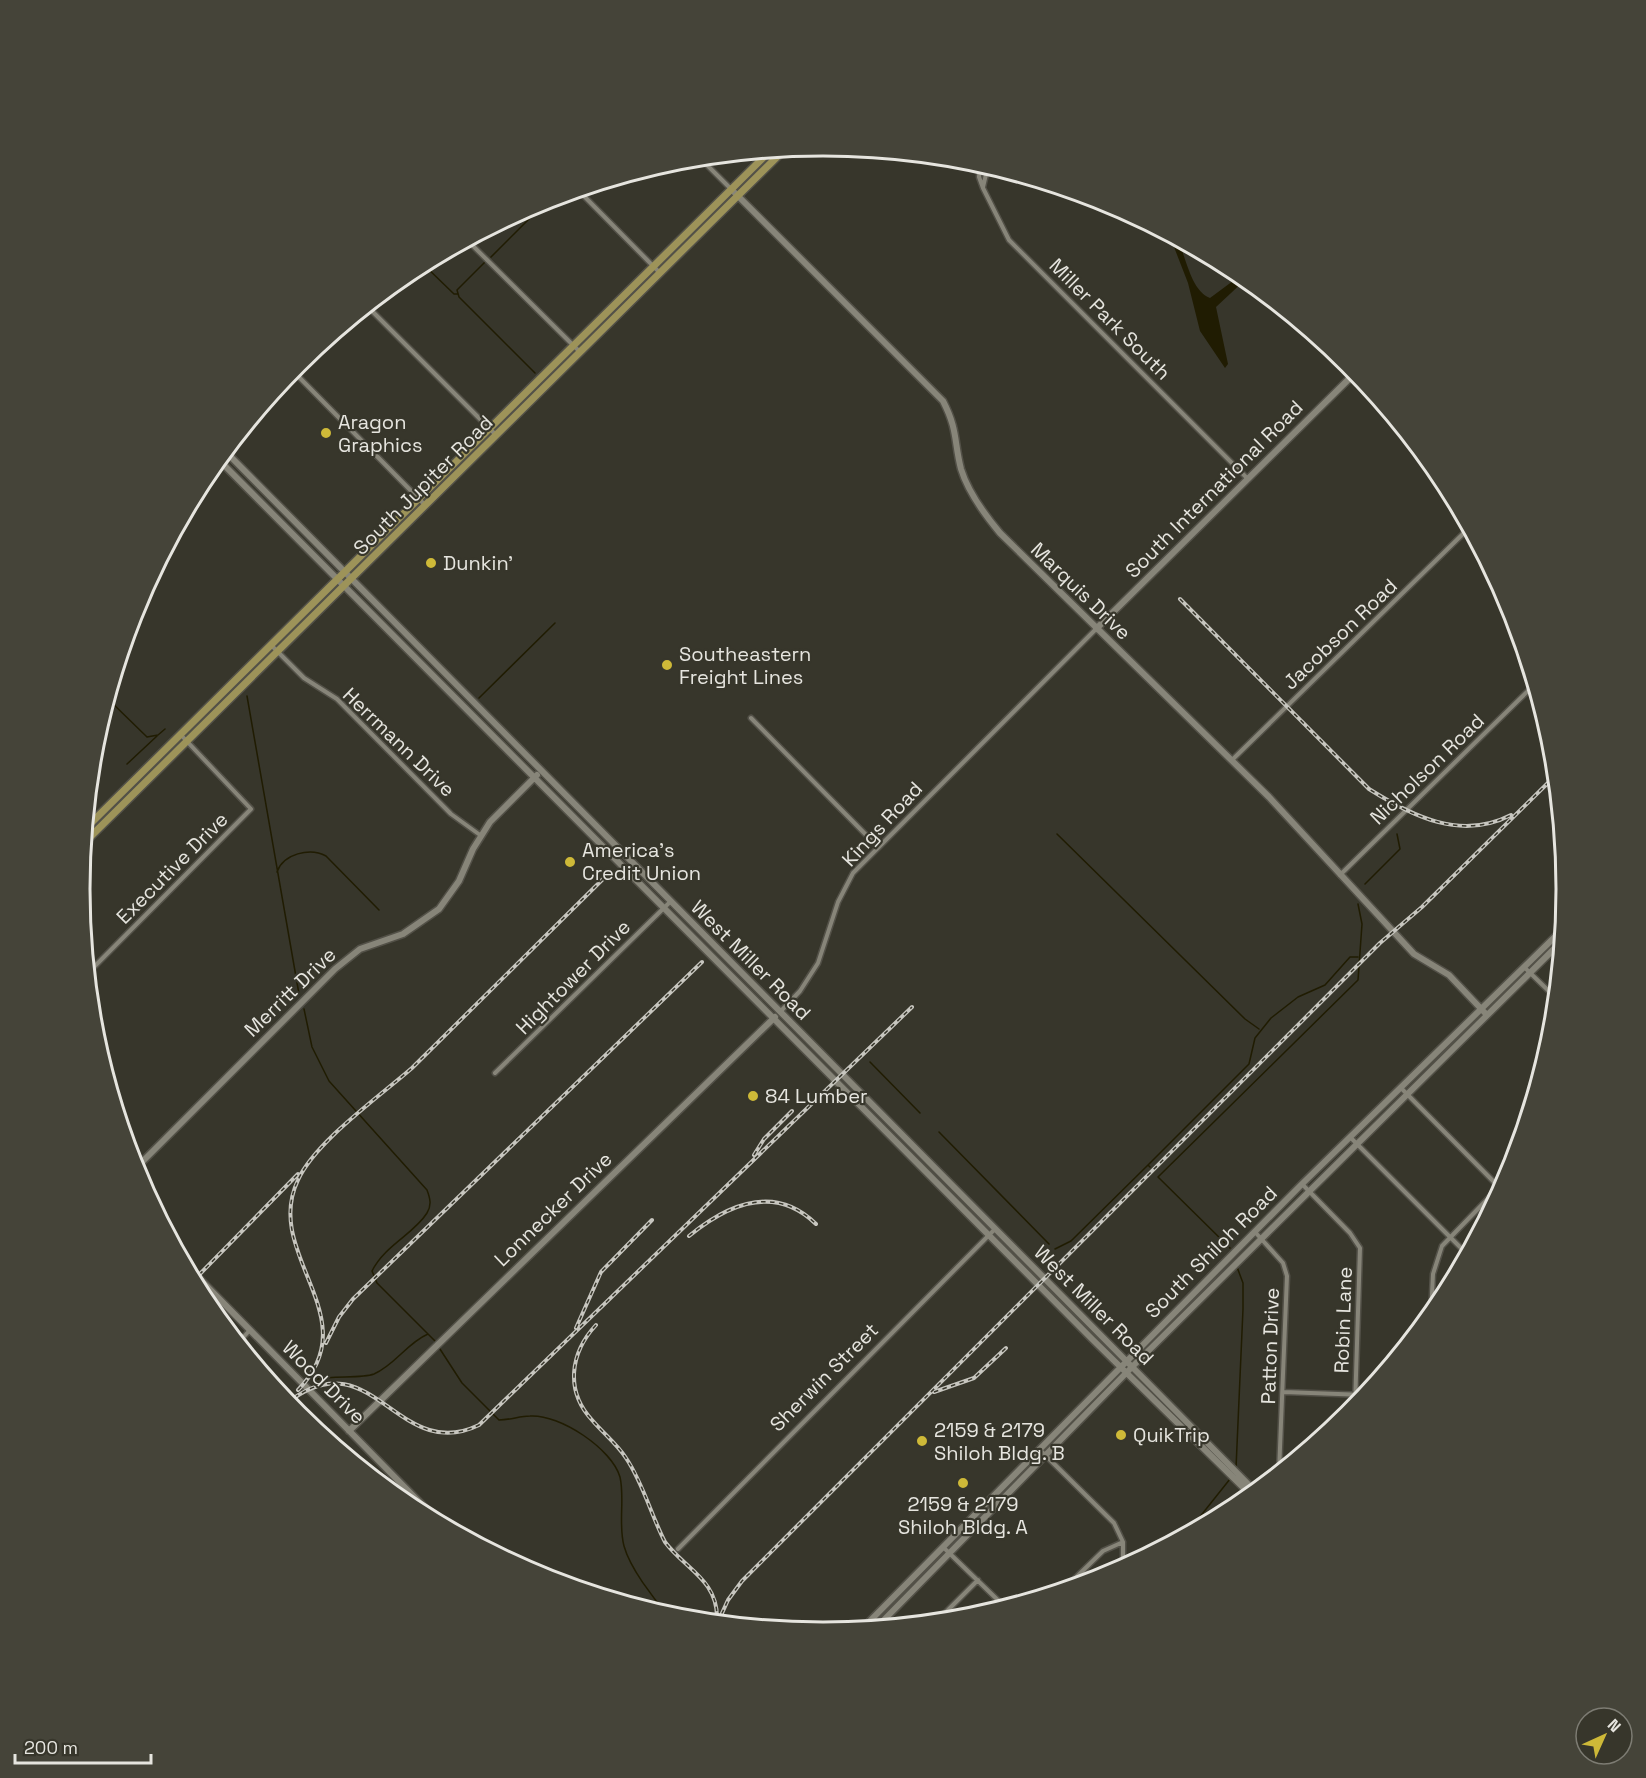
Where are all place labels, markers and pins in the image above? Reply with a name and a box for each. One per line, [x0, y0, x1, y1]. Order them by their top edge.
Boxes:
place label: Aragon Graphics [338, 409, 422, 458]
marker: Aragon Graphics [319, 426, 333, 440]
place label: Dunkin' [443, 550, 513, 576]
marker: Dunkin' [424, 556, 438, 570]
place label: Southeastern Freight Lines [679, 641, 811, 690]
marker: Southeastern Freight Lines [660, 658, 674, 672]
place label: America's Credit Union [582, 837, 701, 886]
marker: America's Credit Union [563, 855, 577, 869]
place label: 84 Lumber [765, 1083, 868, 1109]
marker: 84 Lumber [746, 1089, 760, 1103]
place label: 2159 & 2179 Shiloh Bldg. B [934, 1417, 1065, 1466]
place label: QuikTrip [1133, 1422, 1210, 1448]
marker: QuikTrip [1114, 1428, 1128, 1442]
marker: 2159 & 2179 Shiloh Bldg. B [915, 1434, 929, 1448]
marker: 2159 & 2179 Shiloh Bldg. A [956, 1476, 970, 1490]
place label: 2159 & 2179 Shiloh Bldg. A [898, 1491, 1028, 1540]

